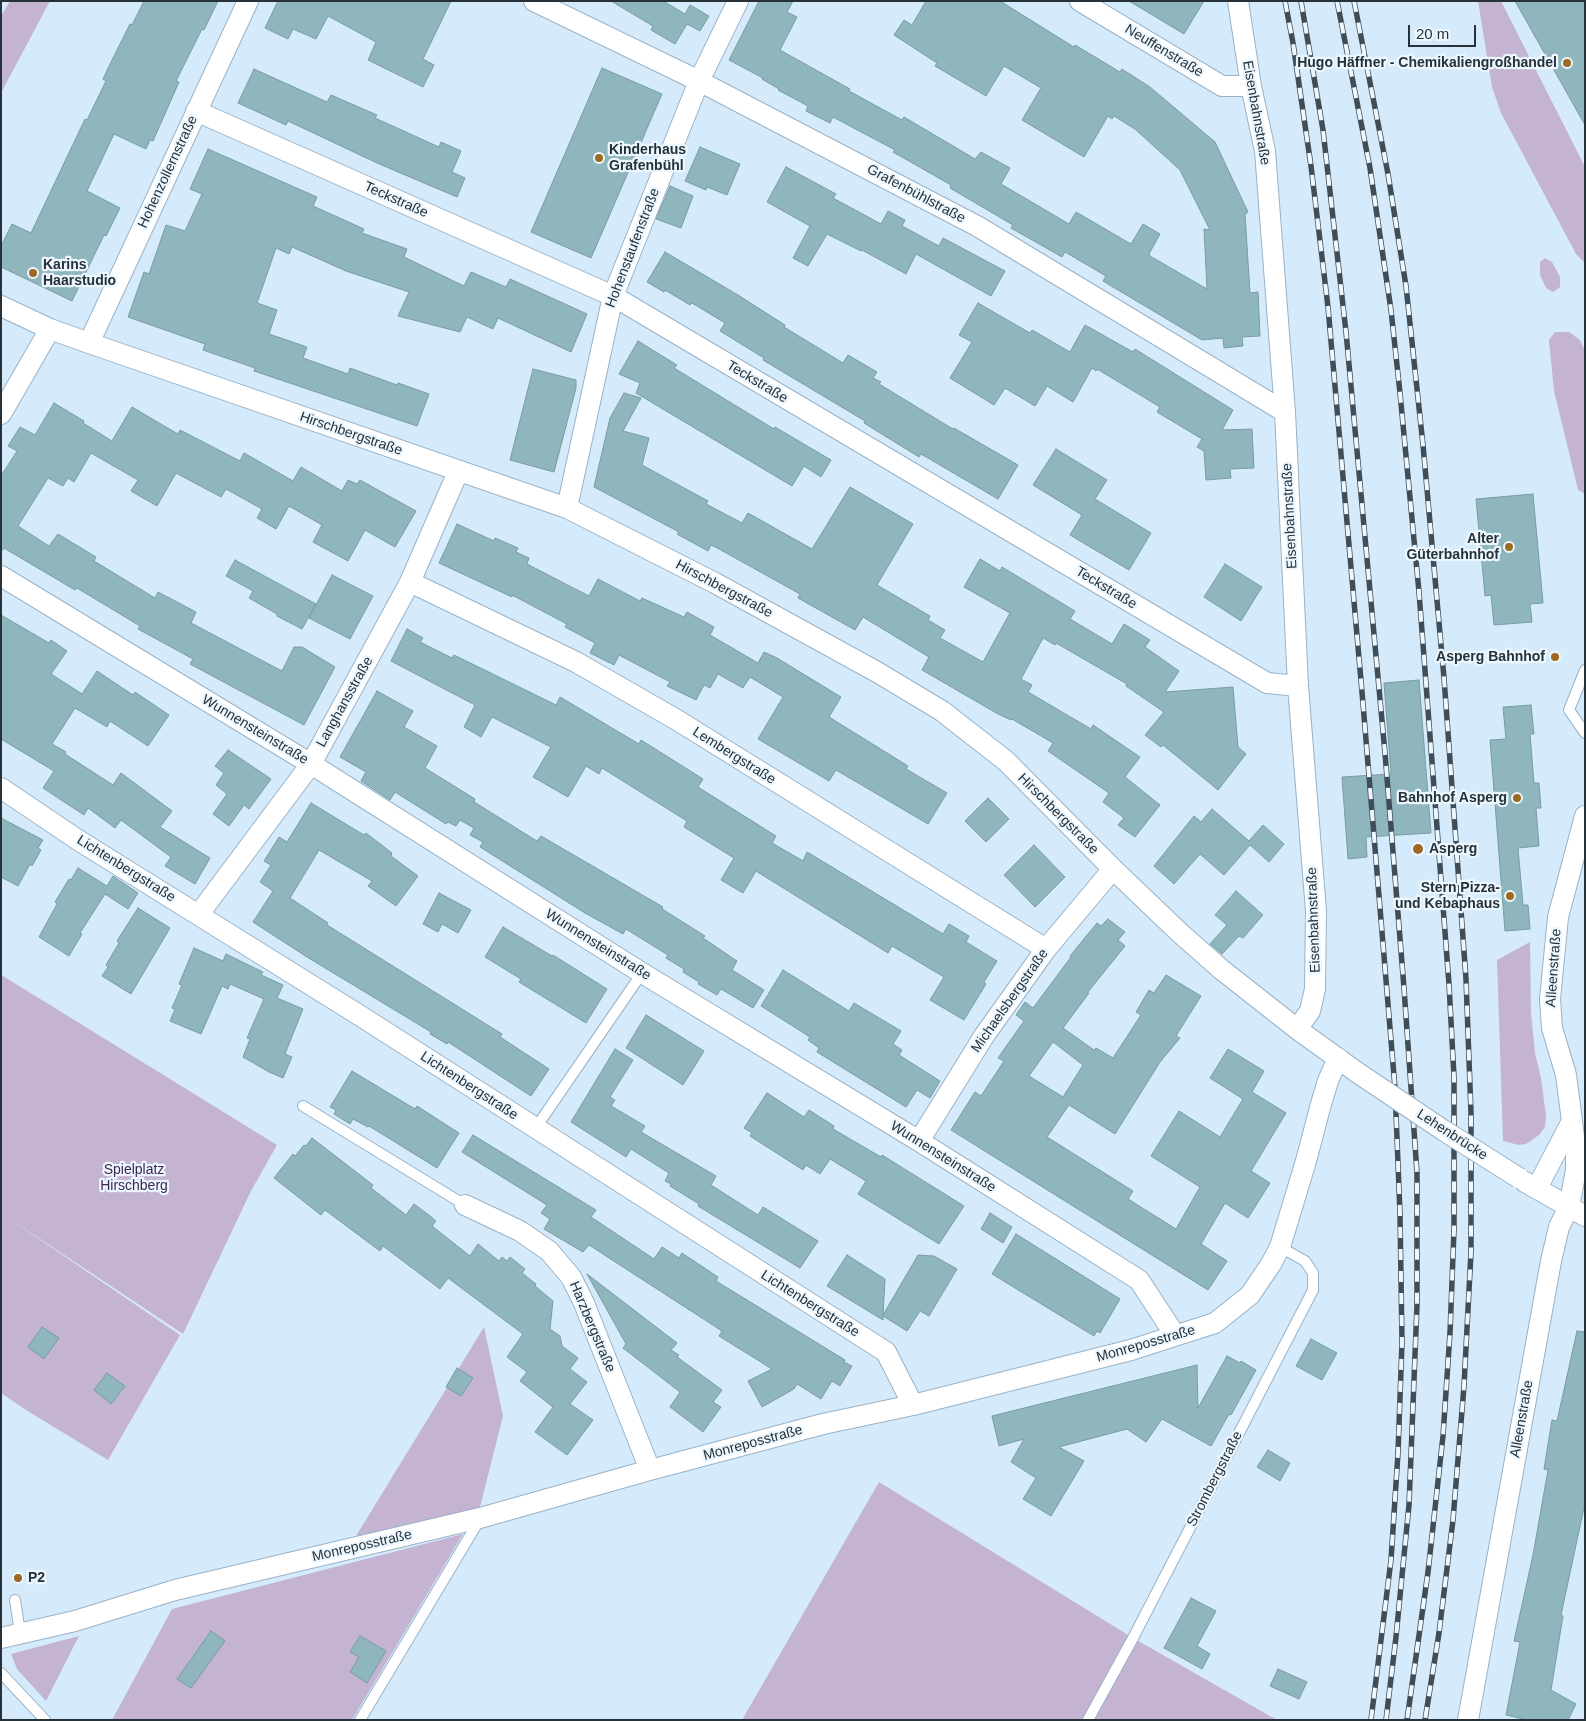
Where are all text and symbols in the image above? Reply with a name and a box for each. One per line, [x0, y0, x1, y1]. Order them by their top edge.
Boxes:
scale bar [1411, 15, 1478, 47]
street label: Neuffenstraße [1122, 21, 1206, 81]
text: 20 m [1416, 25, 1449, 42]
place label: Hugo Häffner - Chemikaliengroßhandel [1297, 55, 1557, 71]
marker: Hugo Häffner - Chemikaliengroßhandel [1561, 57, 1573, 69]
street label: Eisenbahnstraße [1239, 59, 1273, 167]
street label: Hohenzollernstraße [135, 113, 201, 231]
place label: Kinderhaus Grafenbühl [609, 142, 686, 174]
marker: Kinderhaus Grafenbühl [593, 152, 605, 164]
street label: Grafenbühlstraße [864, 161, 968, 227]
street label: Teckstraße [361, 178, 431, 222]
street label: Hohenstaufenstraße [602, 186, 664, 310]
place label: Karins Haarstudio [43, 257, 116, 290]
marker: Karins Haarstudio [27, 267, 39, 279]
street label: Teckstraße [723, 357, 791, 407]
street label: Hirschbergstraße [298, 409, 404, 459]
street label: Eisenbahnstraße [1279, 463, 1301, 569]
place label: Alter Güterbahnhof [1406, 531, 1499, 564]
marker: Alter Güterbahnhof [1503, 541, 1515, 553]
street label: Hirschbergstraße [673, 556, 775, 622]
street label: Teckstraße [1072, 563, 1140, 613]
place label: Asperg Bahnhof [1436, 649, 1545, 665]
marker: Asperg Bahnhof [1549, 651, 1561, 663]
street label: Langhansstraße [313, 654, 377, 750]
street label: Wunnensteinstraße [199, 692, 311, 768]
street label: Lembergstraße [689, 724, 779, 788]
street label: Hirschbergstraße [1014, 770, 1102, 858]
place label: Bahnhof Asperg [1398, 790, 1507, 806]
marker: Bahnhof Asperg [1511, 792, 1523, 804]
street label: Lichtenbergstraße [74, 832, 178, 906]
place label: Asperg [1429, 841, 1477, 857]
marker: Asperg [1411, 842, 1425, 856]
street label: Eisenbahnstraße [1304, 867, 1324, 973]
place label: Stern Pizza- und Kebaphaus [1395, 880, 1500, 912]
marker: Stern Pizza- und Kebaphaus [1504, 890, 1516, 902]
street label: Wunnensteinstraße [542, 906, 654, 984]
street label: Alleenstraße [1543, 928, 1565, 1008]
street label: Michaelsbergstraße [968, 946, 1052, 1056]
street label: Lichtenbergstraße [417, 1048, 521, 1124]
street label: Lehenbrücke [1413, 1106, 1491, 1164]
street label: Wunnensteinstraße [887, 1118, 999, 1196]
park label: Spielplatz Hirschberg [100, 1162, 168, 1194]
street label: Lichtenbergstraße [758, 1267, 862, 1341]
street label: Harzbergstraße [565, 1279, 619, 1375]
street label: Monreposstraße [1095, 1322, 1197, 1366]
street label: Alleenstraße [1507, 1379, 1537, 1459]
street label: Monreposstraße [702, 1422, 804, 1464]
street label: Strombergstraße [1184, 1428, 1246, 1530]
street label: Monreposstraße [310, 1526, 414, 1566]
place label: P2 [28, 1570, 45, 1586]
marker: P2 [12, 1572, 24, 1584]

